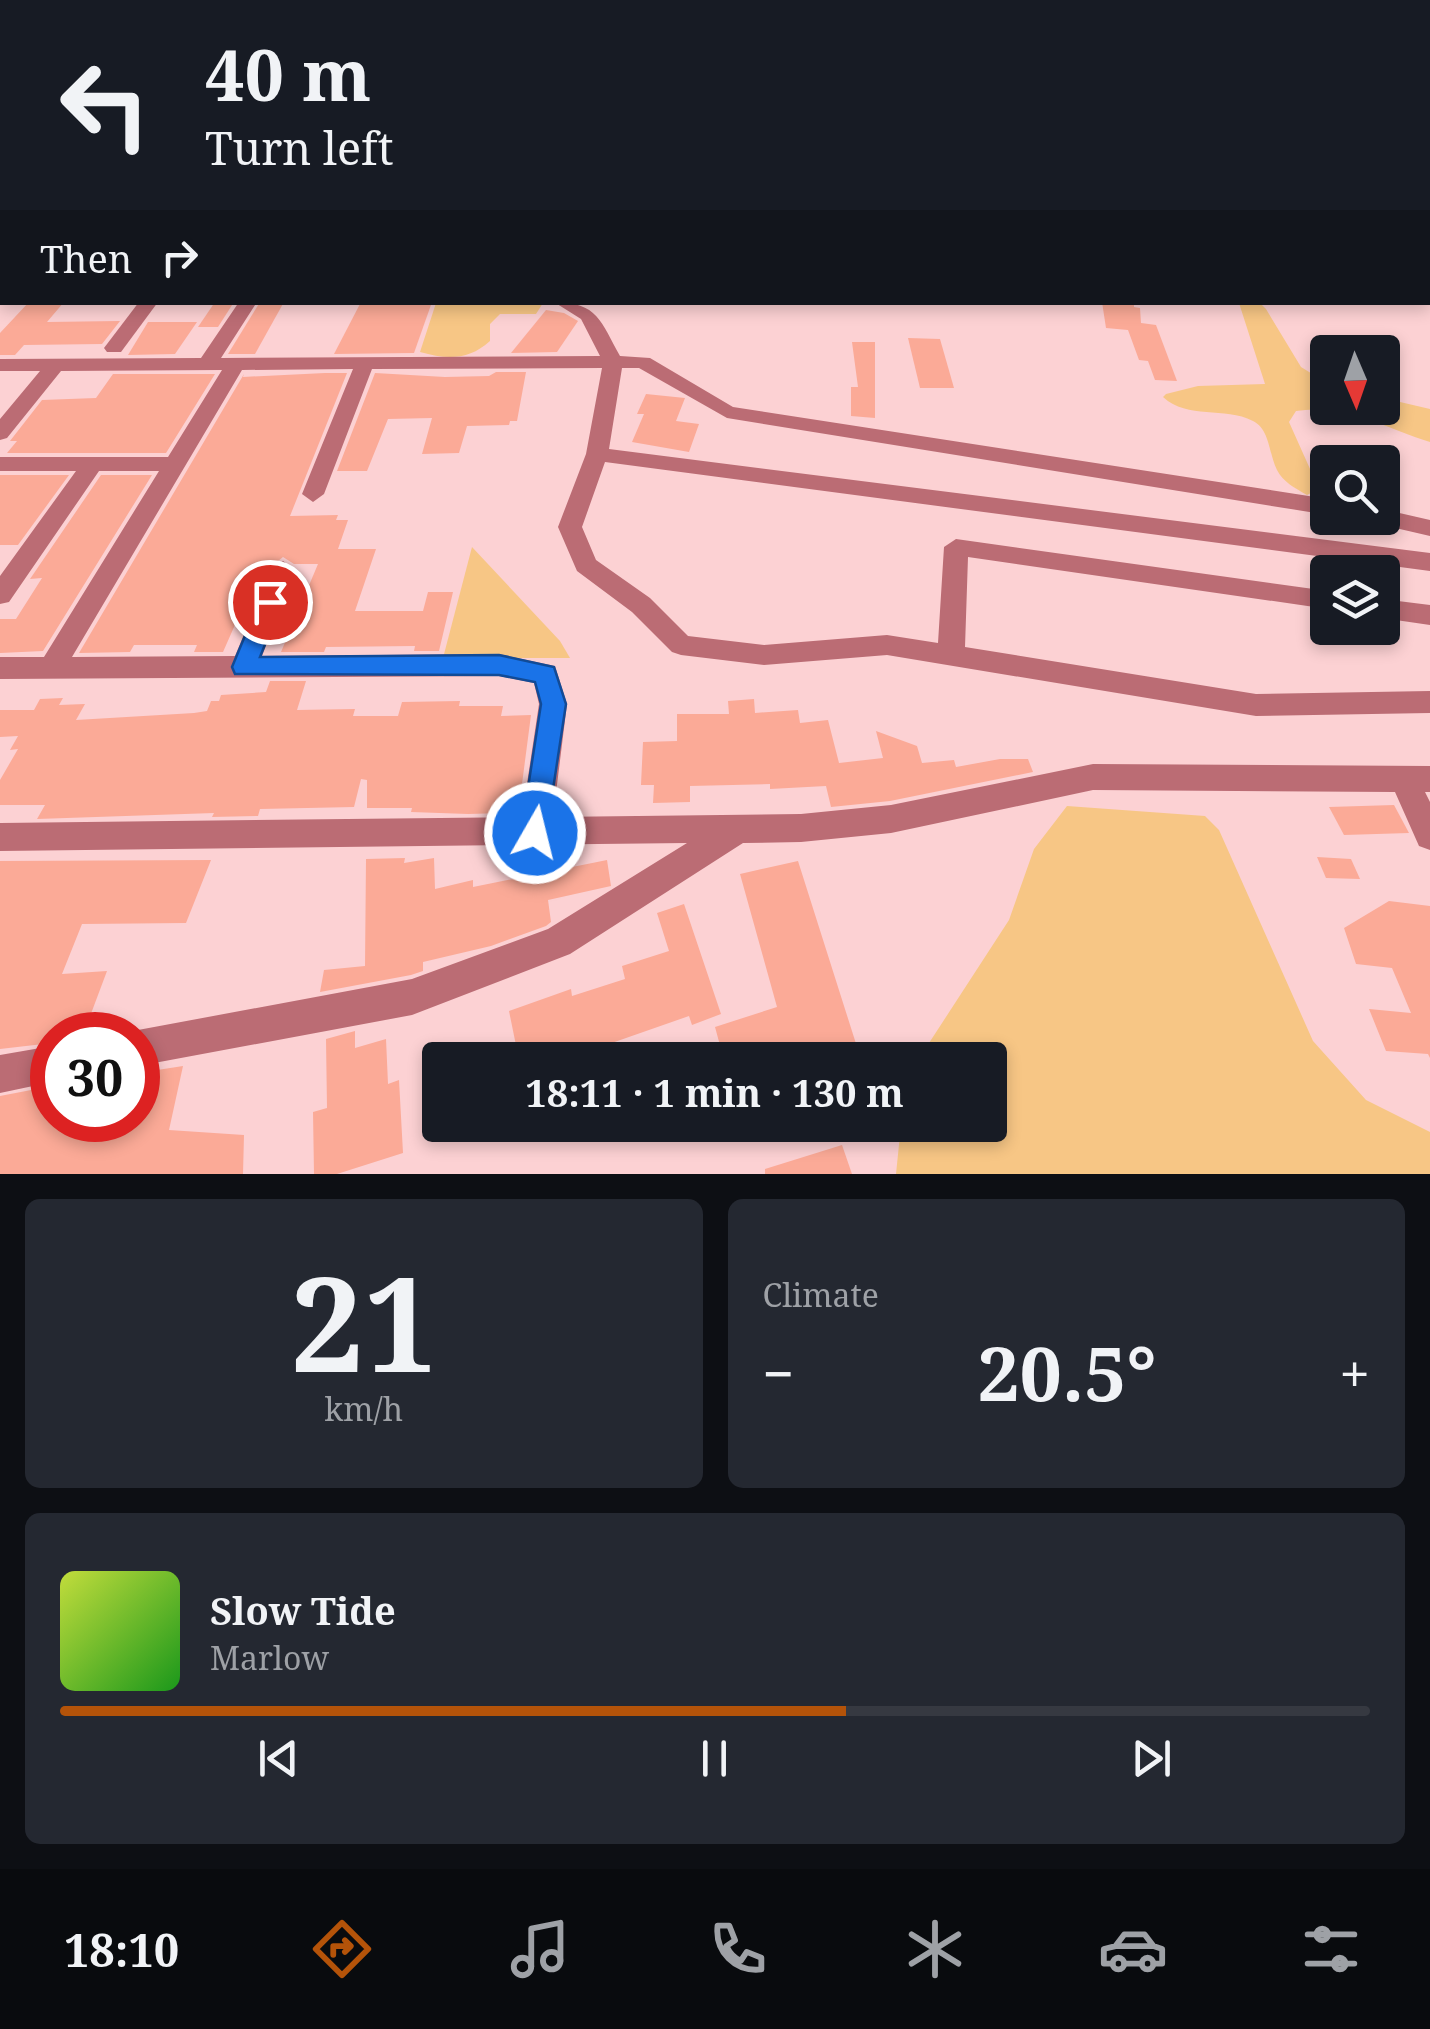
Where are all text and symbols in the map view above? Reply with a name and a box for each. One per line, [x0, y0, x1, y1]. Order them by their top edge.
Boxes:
text: 40 m [205, 26, 371, 122]
icon: left [40, 40, 170, 170]
text: Turn left [205, 117, 394, 178]
icon: right [152, 230, 207, 285]
text: Then [40, 232, 132, 284]
north arrow [1310, 335, 1400, 425]
map controls [1310, 335, 1400, 645]
button: search [1310, 445, 1400, 535]
button: layers [1310, 555, 1400, 645]
pin [228, 560, 313, 645]
icon: arrive [243, 575, 298, 630]
position arrow [483, 781, 587, 885]
speed limit sign: 30 [30, 1012, 160, 1142]
text: 18:11 · 1 min · 130 m [525, 1066, 904, 1118]
text: 21 [290, 1233, 437, 1410]
text: Climate [763, 1273, 879, 1316]
text: 20.5° [977, 1321, 1156, 1423]
text: − [763, 1335, 794, 1410]
text: + [1339, 1335, 1370, 1410]
text: km/h [325, 1387, 403, 1430]
text: Slow Tide [210, 1584, 396, 1636]
text: Marlow [210, 1636, 329, 1679]
icon: previous [251, 1731, 306, 1786]
icon: pause [687, 1731, 742, 1786]
icon: next [1124, 1731, 1179, 1786]
icon: directions [307, 1914, 377, 1984]
icon: music [505, 1914, 575, 1984]
icon: phone [703, 1914, 773, 1984]
icon: climate [900, 1914, 970, 1984]
icon: car [1098, 1914, 1168, 1984]
icon: filters [1296, 1914, 1366, 1984]
text: 18:10 [64, 1919, 179, 1980]

